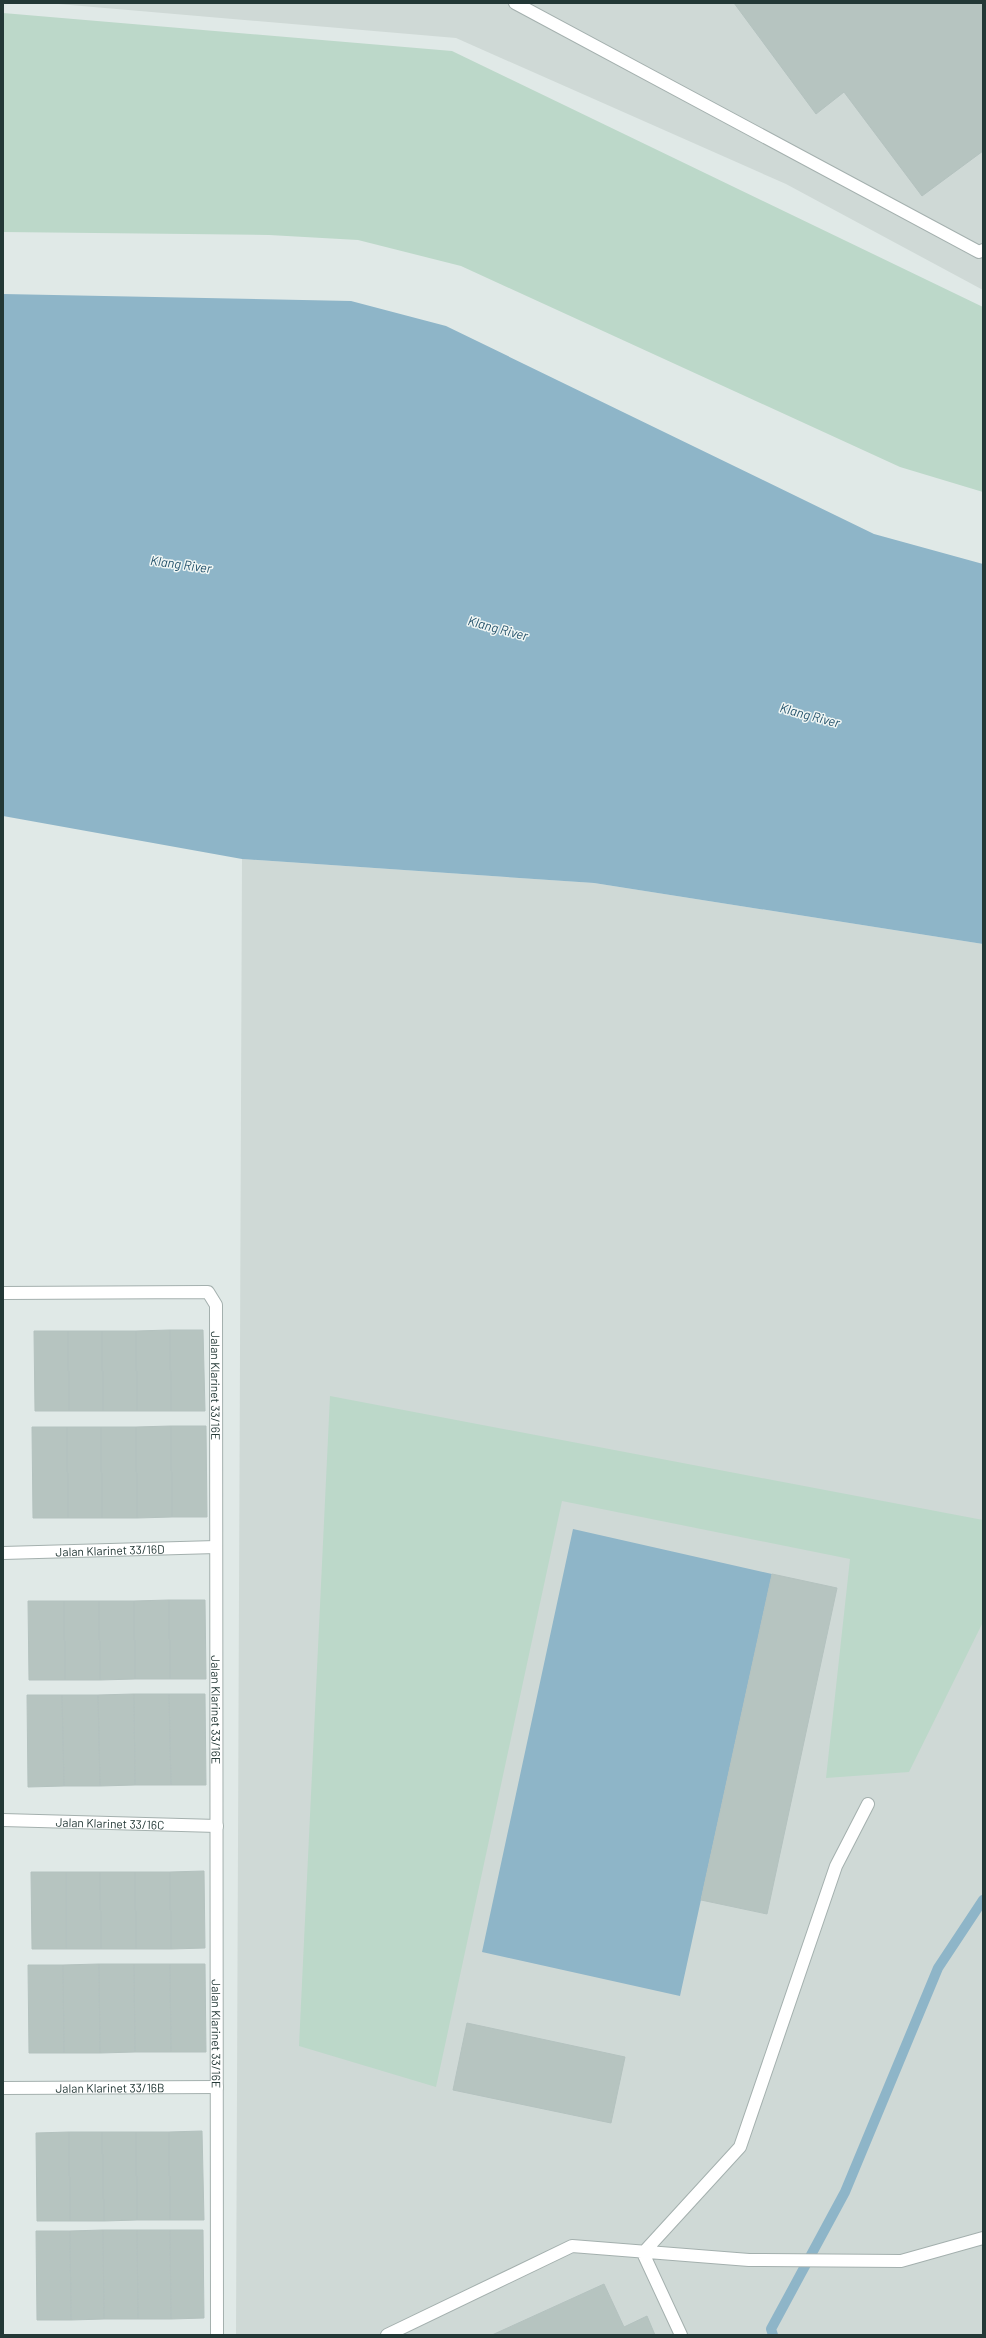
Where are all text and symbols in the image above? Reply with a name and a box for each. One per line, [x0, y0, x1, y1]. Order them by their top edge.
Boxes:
water label: Klang River [149, 552, 213, 576]
water label: Klang River [466, 612, 530, 644]
water label: Klang River [778, 699, 842, 731]
street label: Jalan Klarinet 33/16E [209, 1331, 223, 1440]
street label: Jalan Klarinet 33/16D [55, 1541, 165, 1559]
street label: Jalan Klarinet 33/16E [209, 1655, 223, 1764]
street label: Jalan Klarinet 33/16C [55, 1814, 165, 1832]
street label: Jalan Klarinet 33/16E [210, 1979, 224, 2088]
street label: Jalan Klarinet 33/16B [55, 2080, 165, 2095]

